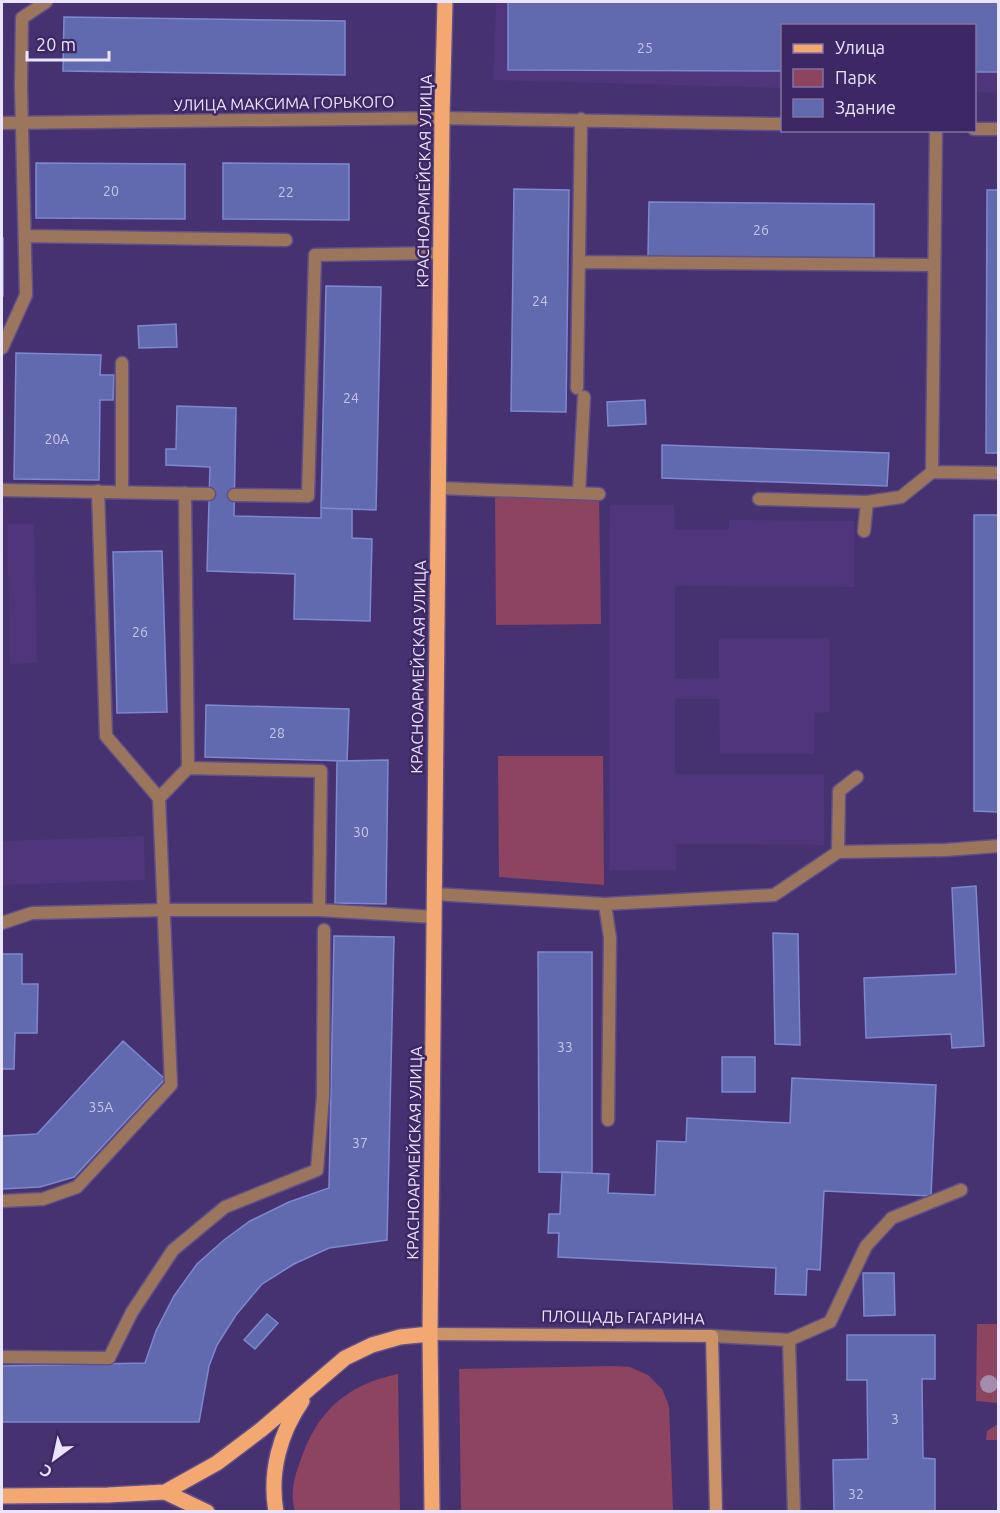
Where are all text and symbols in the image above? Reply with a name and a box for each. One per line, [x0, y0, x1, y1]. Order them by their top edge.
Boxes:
scale bar [27, 24, 110, 62]
legend [781, 24, 976, 132]
text: 20 m [36, 34, 76, 54]
text: Улица [835, 37, 885, 57]
house number: 25 [637, 40, 653, 56]
text: Парк [835, 67, 876, 87]
street label: КРАСНОАРМЕЙСКАЯ УЛИЦА [412, 73, 435, 288]
street label: УЛИЦА МАКСИМА ГОРЬКОГО [174, 92, 394, 114]
text: Здание [835, 97, 896, 117]
house number: 20 [103, 183, 119, 199]
house number: 22 [278, 184, 294, 200]
house number: 26 [753, 222, 769, 238]
house number: 24 [532, 293, 548, 309]
house number: 24 [343, 390, 359, 406]
house number: 20А [45, 431, 69, 447]
street label: КРАСНОАРМЕЙСКАЯ УЛИЦА [406, 559, 429, 774]
house number: 26 [132, 624, 148, 640]
house number: 28 [269, 725, 285, 741]
house number: 30 [353, 824, 369, 840]
house number: 33 [557, 1039, 573, 1055]
street label: КРАСНОАРМЕЙСКАЯ УЛИЦА [402, 1045, 425, 1260]
house number: 35А [89, 1099, 113, 1115]
house number: 37 [352, 1135, 368, 1151]
street label: ПЛОЩАДЬ ГАГАРИНА [541, 1307, 705, 1327]
house number: 3 [891, 1411, 899, 1427]
north arrow [24, 1429, 84, 1489]
text: С [37, 1461, 55, 1482]
house number: 32 [848, 1486, 864, 1502]

